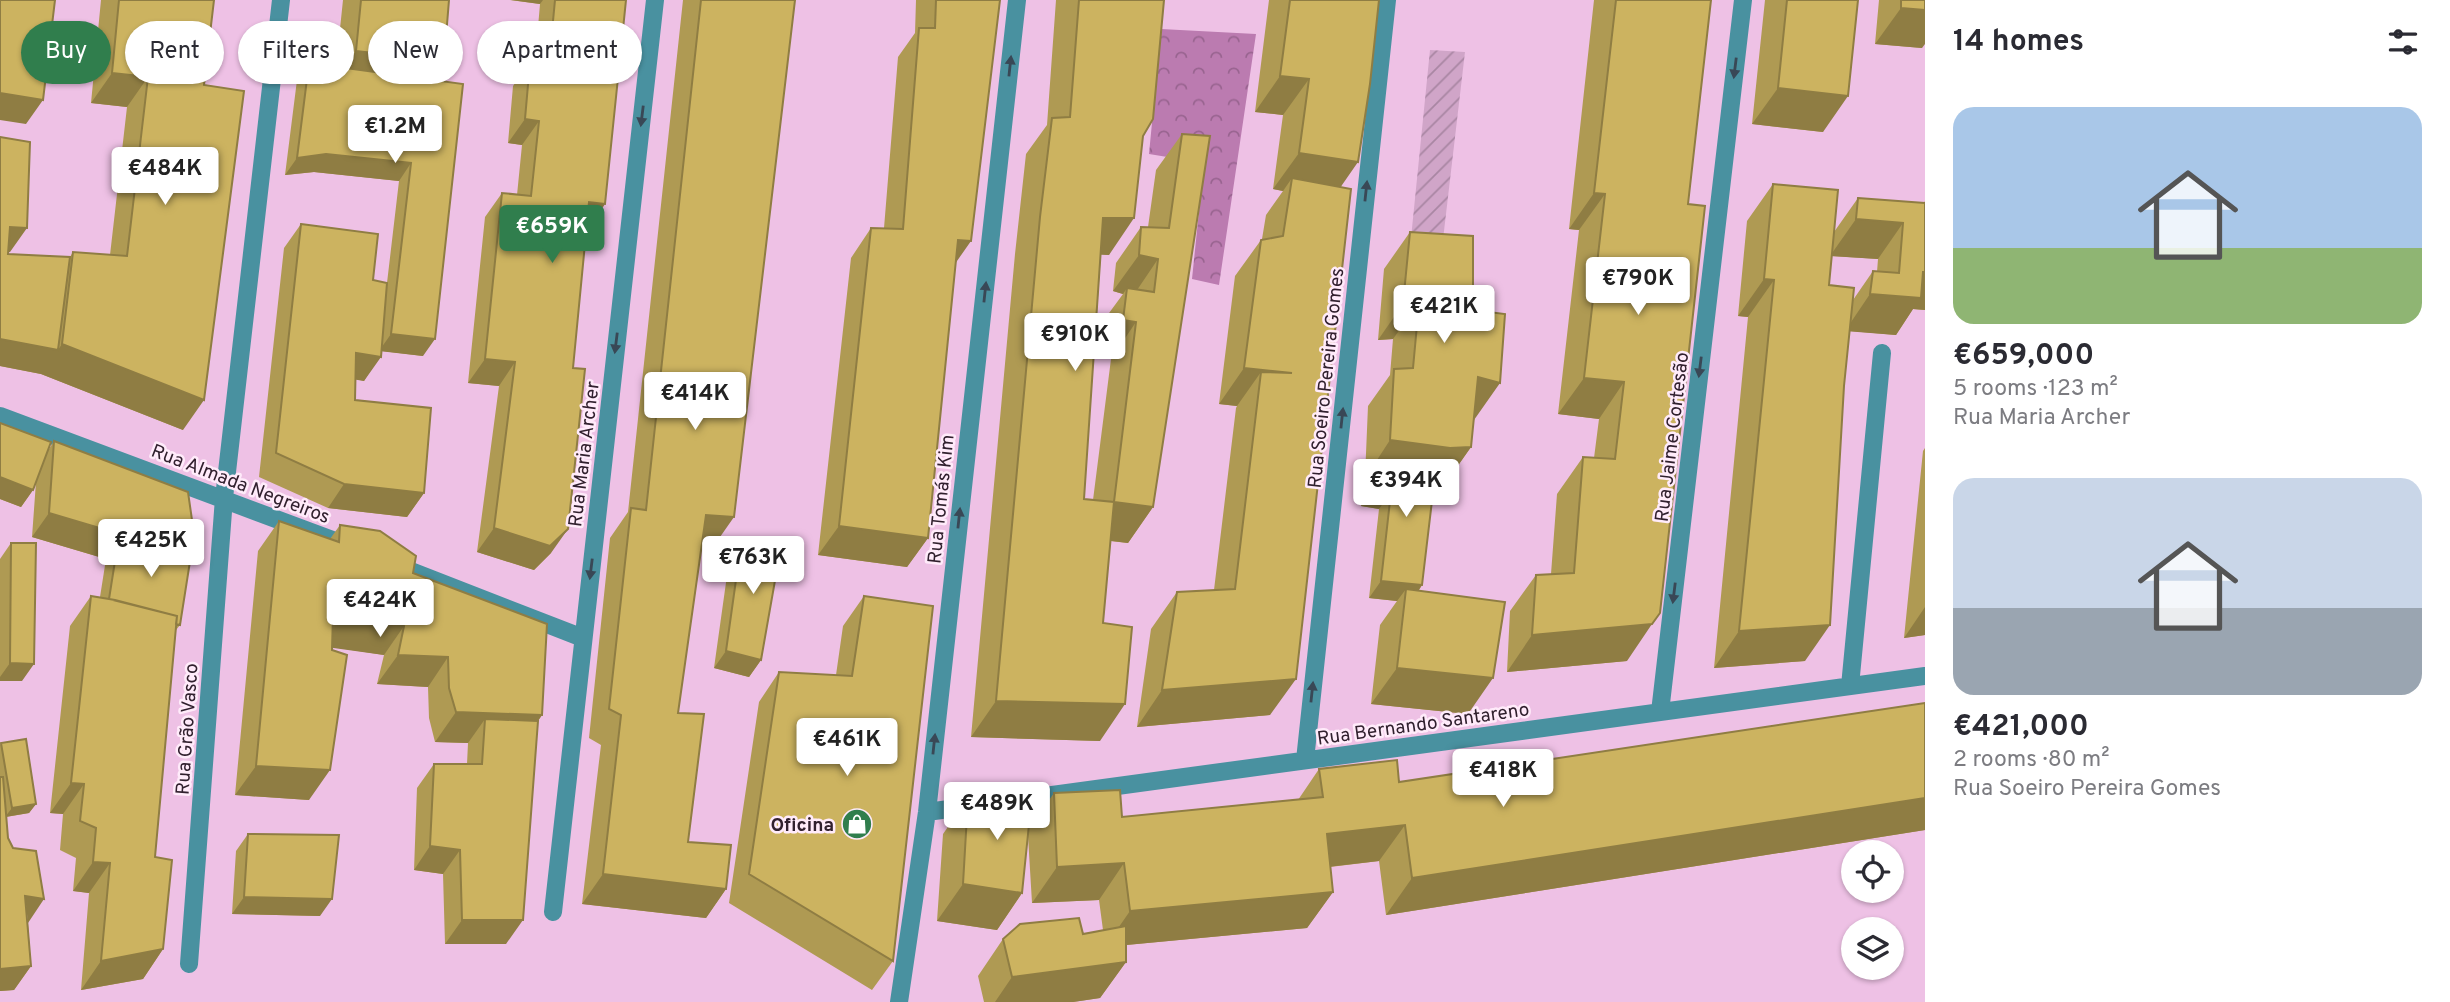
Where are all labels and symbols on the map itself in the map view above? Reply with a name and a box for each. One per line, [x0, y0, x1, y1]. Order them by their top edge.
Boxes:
one-way arrow [1005, 55, 1016, 77]
one-way arrow [1729, 57, 1740, 79]
pin: €1.2M [346, 106, 444, 165]
one-way arrow [636, 106, 647, 128]
pin: €484K [116, 148, 214, 207]
one-way arrow [1361, 180, 1372, 202]
pin: €659K [503, 205, 601, 265]
pin: €790K [1589, 258, 1687, 317]
street label: Rua Soeiro Pereira Gomes [1303, 267, 1350, 490]
one-way arrow [979, 281, 990, 303]
pin: €421K [1395, 286, 1493, 345]
pin: €910K [1026, 314, 1124, 373]
one-way arrow [611, 332, 622, 354]
street label: Rua Jaime Cortesão [1651, 351, 1695, 523]
one-way arrow [1694, 356, 1705, 378]
pin: €414K [646, 372, 744, 432]
street label: Rua Maria Archer [564, 379, 606, 528]
one-way arrow [1337, 406, 1348, 428]
street label: Rua Tomás Kim [923, 433, 961, 565]
street label: Rua Almada Negreiros [148, 440, 333, 530]
pin: €394K [1357, 460, 1455, 519]
one-way arrow [954, 507, 965, 529]
pin: €425K [102, 520, 200, 579]
pin: €763K [704, 536, 802, 596]
one-way arrow [585, 558, 596, 580]
pin: €424K [331, 580, 429, 639]
one-way arrow [1668, 582, 1679, 604]
street label: Rua Grão Vasco [171, 662, 205, 796]
one-way arrow [1307, 681, 1318, 703]
street label: Rua Bernando Santareno [1316, 698, 1531, 752]
pin: €461K [798, 718, 896, 778]
one-way arrow [929, 733, 940, 755]
pin: €418K [1454, 750, 1552, 809]
pin: €489K [948, 782, 1046, 842]
shop icon: Oficina [840, 807, 874, 841]
place label: Oficina [771, 814, 834, 838]

